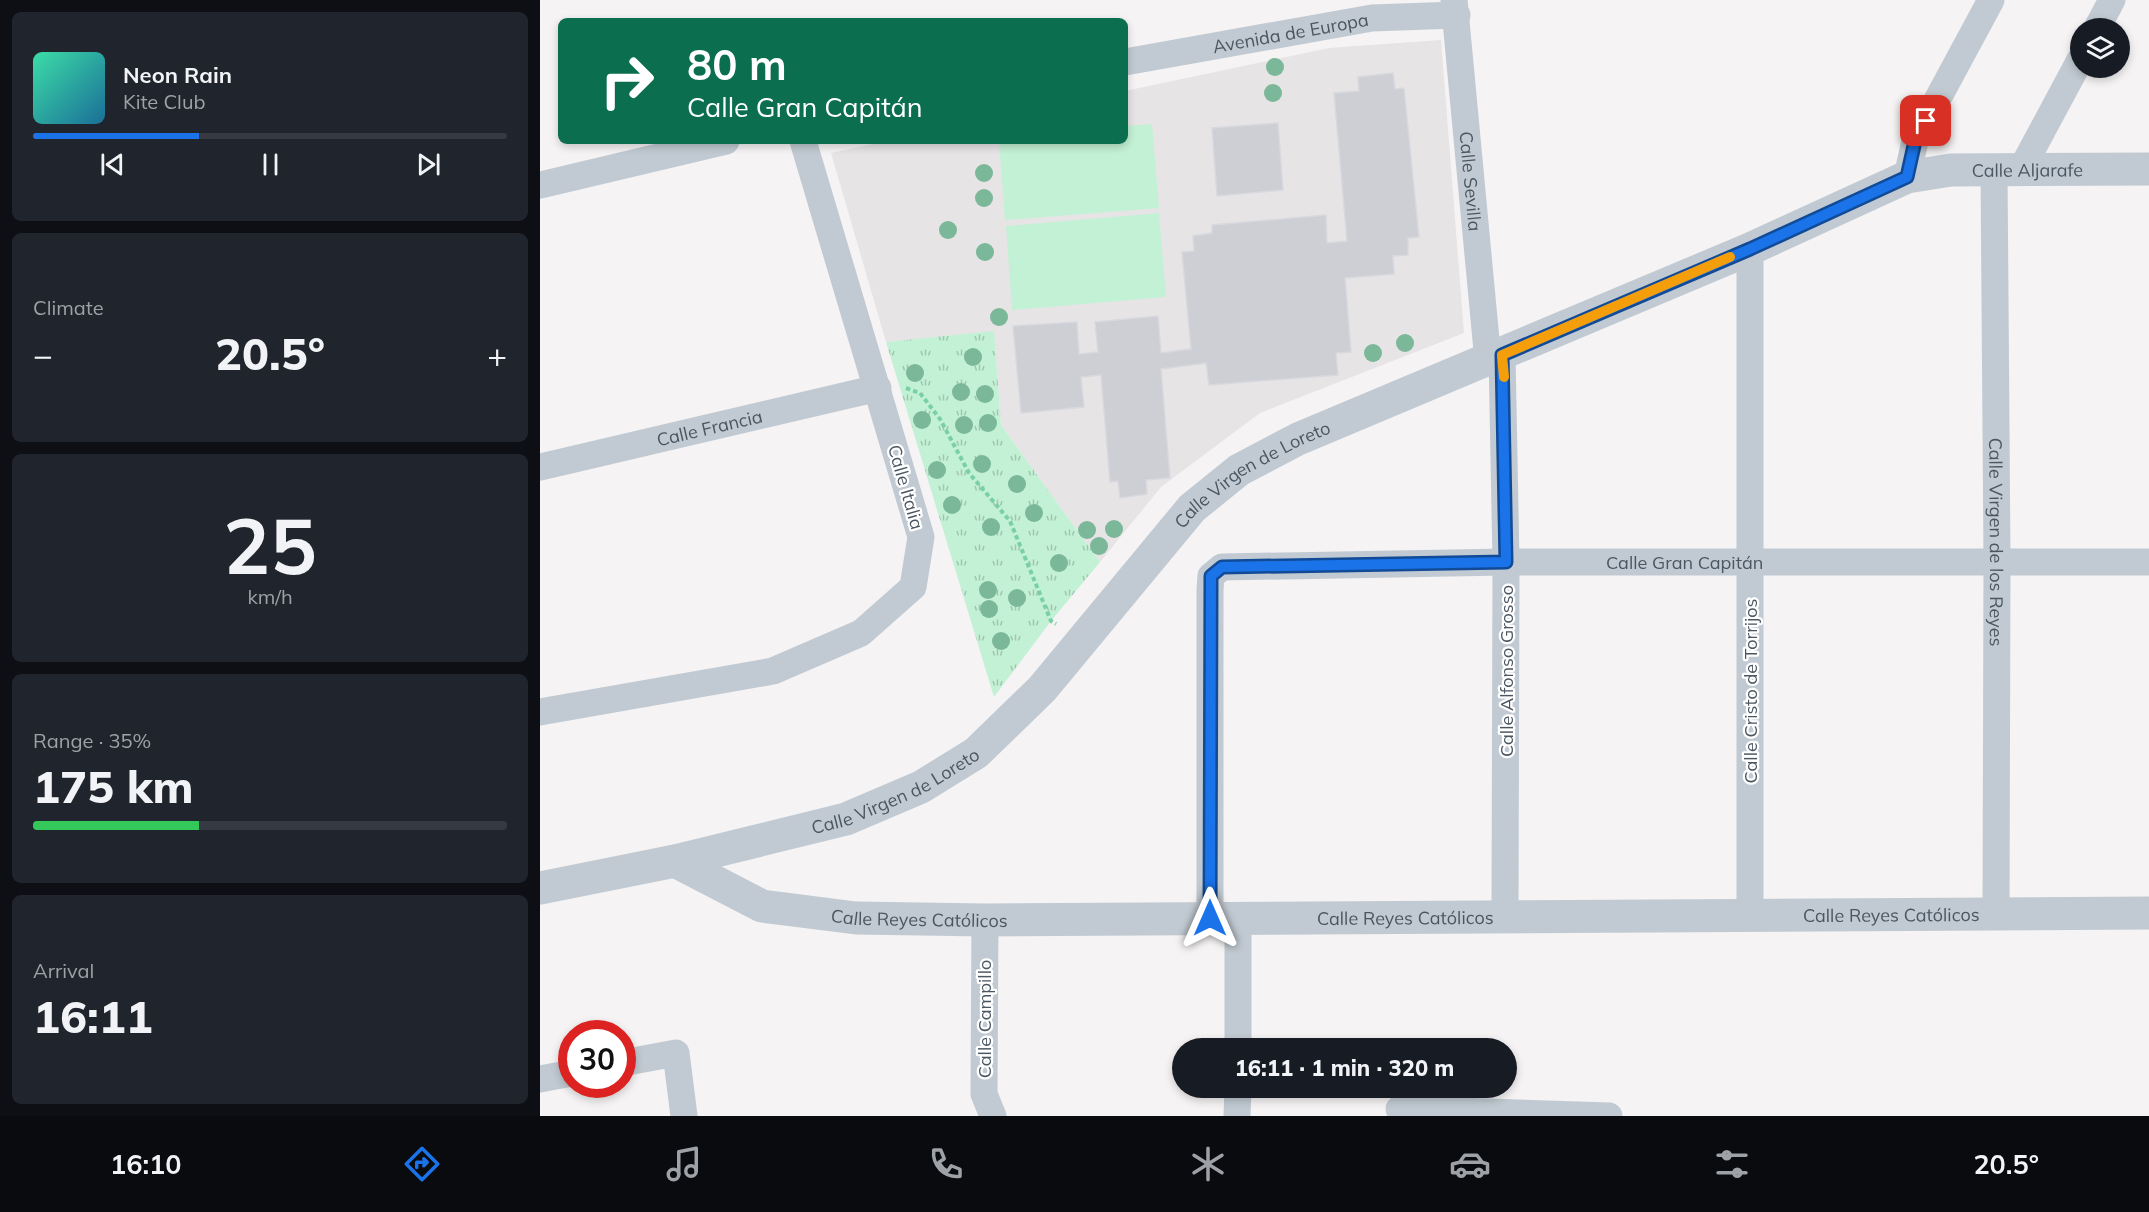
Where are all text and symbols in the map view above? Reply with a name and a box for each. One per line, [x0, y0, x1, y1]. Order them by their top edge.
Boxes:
street label: Avenida de Europa [1211, 7, 1370, 58]
map controls [2070, 18, 2130, 78]
button: layers [2070, 18, 2130, 78]
text: 80 m [687, 38, 787, 91]
icon: right [588, 42, 666, 120]
text: Neon Rain [123, 61, 232, 89]
text: Kite Club [123, 89, 205, 114]
text: Calle Gran Capitán [687, 90, 923, 124]
pin [1900, 95, 1951, 146]
icon: arrive [1909, 104, 1942, 137]
street label: Calle Sevilla [1455, 130, 1487, 232]
icon: previous [96, 148, 129, 181]
icon: pause [254, 148, 287, 181]
icon: next [412, 148, 445, 181]
street label: Calle Aljarafe [1972, 158, 2083, 181]
text: Climate [33, 295, 104, 320]
text: 20.5° [215, 325, 325, 381]
text: − [33, 334, 53, 375]
text: + [487, 334, 507, 375]
street label: Calle Francia [654, 404, 765, 451]
street label: Calle Virgen de Loreto [1169, 415, 1333, 533]
street label: Calle Virgen de los Reyes [1985, 437, 2009, 646]
street label: Calle Italia [883, 442, 929, 532]
text: 25 [223, 496, 317, 594]
street label: Calle Gran Capitán [1606, 551, 1763, 574]
text: km/h [247, 584, 293, 609]
street label: Calle Alfonso Grosso [1495, 585, 1518, 757]
street label: Calle Cristo de Torrijos [1739, 598, 1762, 783]
text: Range · 35% [33, 728, 151, 753]
street label: Calle Virgen de Loreto [809, 742, 983, 839]
text: 175 km [33, 758, 194, 814]
position arrow [1178, 886, 1242, 950]
street label: Calle Reyes Católicos [830, 903, 1008, 932]
street label: Calle Reyes Católicos [1803, 903, 1980, 927]
street label: Calle Reyes Católicos [1317, 905, 1494, 930]
text: Arrival [33, 958, 94, 983]
street label: Calle Campillo [973, 960, 996, 1078]
text: 16:11 [33, 988, 153, 1044]
speed limit sign: 30 [558, 1020, 636, 1098]
text: 16:11 · 1 min · 320 m [1235, 1054, 1454, 1082]
icon: directions [401, 1143, 443, 1185]
icon: music [663, 1143, 705, 1185]
icon: phone [925, 1143, 967, 1185]
icon: climate [1187, 1143, 1229, 1185]
icon: car [1449, 1143, 1491, 1185]
icon: filters [1711, 1143, 1753, 1185]
text: 16:10 [110, 1147, 181, 1181]
text: 20.5° [1973, 1147, 2039, 1181]

